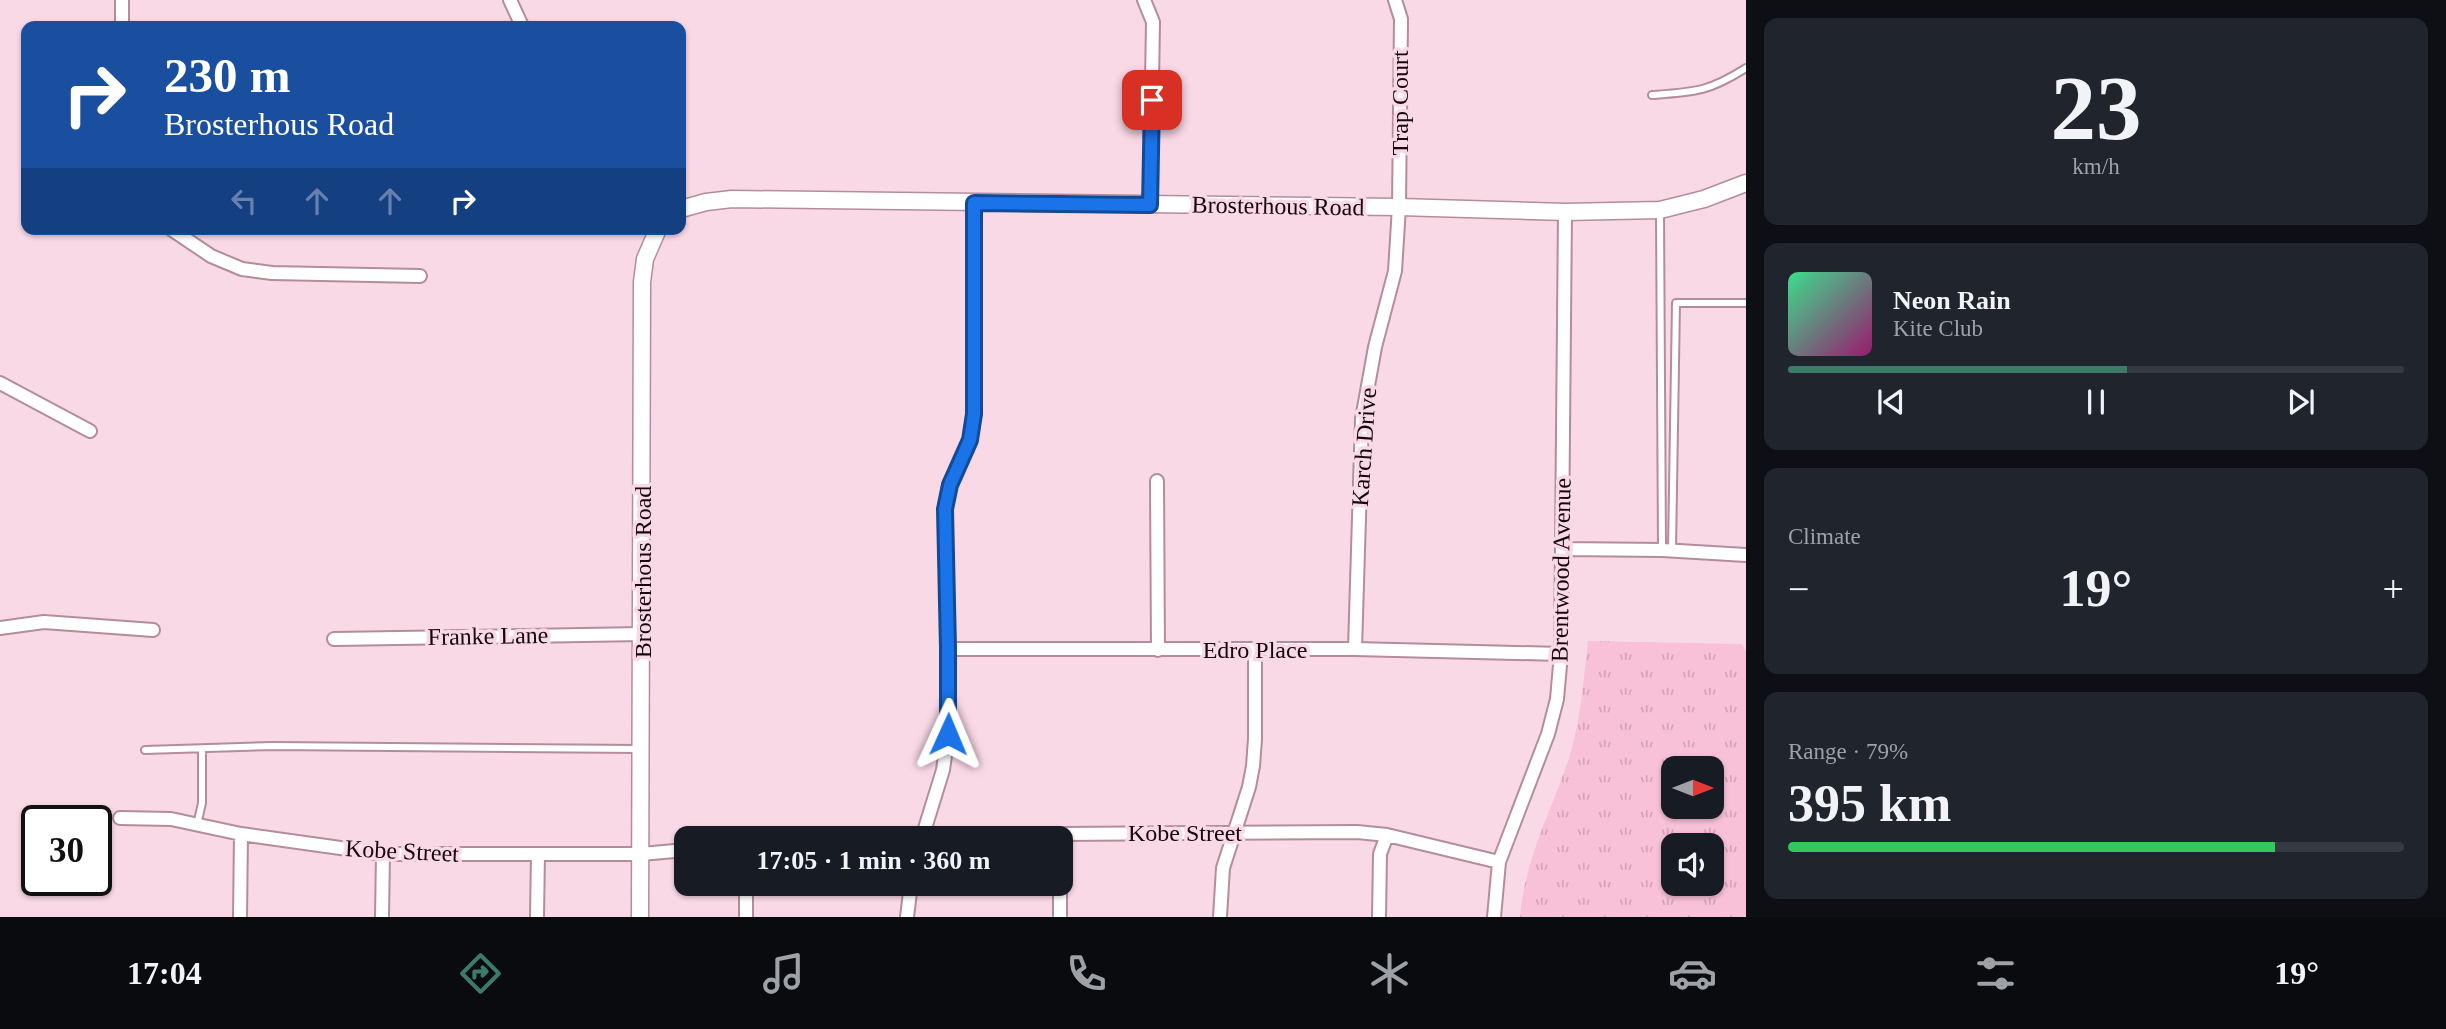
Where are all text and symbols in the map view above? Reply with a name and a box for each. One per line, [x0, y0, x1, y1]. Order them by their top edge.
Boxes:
text: 230 m [164, 48, 291, 103]
icon: right [49, 49, 140, 140]
street label: Trap Court [1387, 50, 1413, 156]
text: 23 [2051, 58, 2142, 159]
pin [1122, 70, 1182, 130]
icon: arrive [1133, 81, 1171, 119]
text: Brosterhous Road [164, 106, 394, 142]
text: km/h [2072, 154, 2120, 179]
icon: left [225, 182, 263, 220]
icon: ahead [298, 182, 336, 220]
icon: ahead [371, 182, 409, 220]
icon: right [444, 182, 482, 220]
street label: Brosterhous Road [1191, 191, 1365, 221]
text: Neon Rain [1893, 286, 2011, 315]
text: Kite Club [1893, 316, 1983, 341]
icon: previous [1872, 383, 1910, 421]
icon: pause [2077, 383, 2115, 421]
icon: next [2282, 383, 2320, 421]
street label: Karch Drive [1347, 387, 1381, 507]
street label: Brentwood Avenue [1546, 478, 1576, 662]
street label: Brosterhous Road [630, 486, 656, 658]
text: Climate [1788, 524, 1861, 549]
text: 19° [2060, 560, 2132, 617]
text: − [1788, 568, 1809, 610]
text: + [2383, 568, 2404, 610]
street label: Franke Lane [427, 622, 549, 650]
street label: Edro Place [1203, 637, 1307, 663]
position arrow [911, 697, 985, 771]
text: Range · 79% [1788, 739, 1908, 764]
north arrow [1661, 756, 1724, 819]
map controls [1661, 756, 1724, 896]
text: 395 km [1788, 775, 1951, 832]
speed limit sign: 30 [21, 805, 112, 896]
street label: Kobe Street [1128, 820, 1242, 846]
button: sound [1661, 833, 1724, 896]
street label: Kobe Street [344, 835, 460, 867]
text: 17:05 · 1 min · 360 m [757, 846, 991, 875]
icon: directions [456, 949, 505, 998]
icon: music [759, 949, 808, 998]
icon: phone [1062, 949, 1111, 998]
icon: climate [1365, 949, 1414, 998]
icon: car [1668, 949, 1717, 998]
icon: filters [1971, 949, 2020, 998]
text: 17:04 [127, 955, 202, 991]
text: 19° [2274, 955, 2319, 991]

